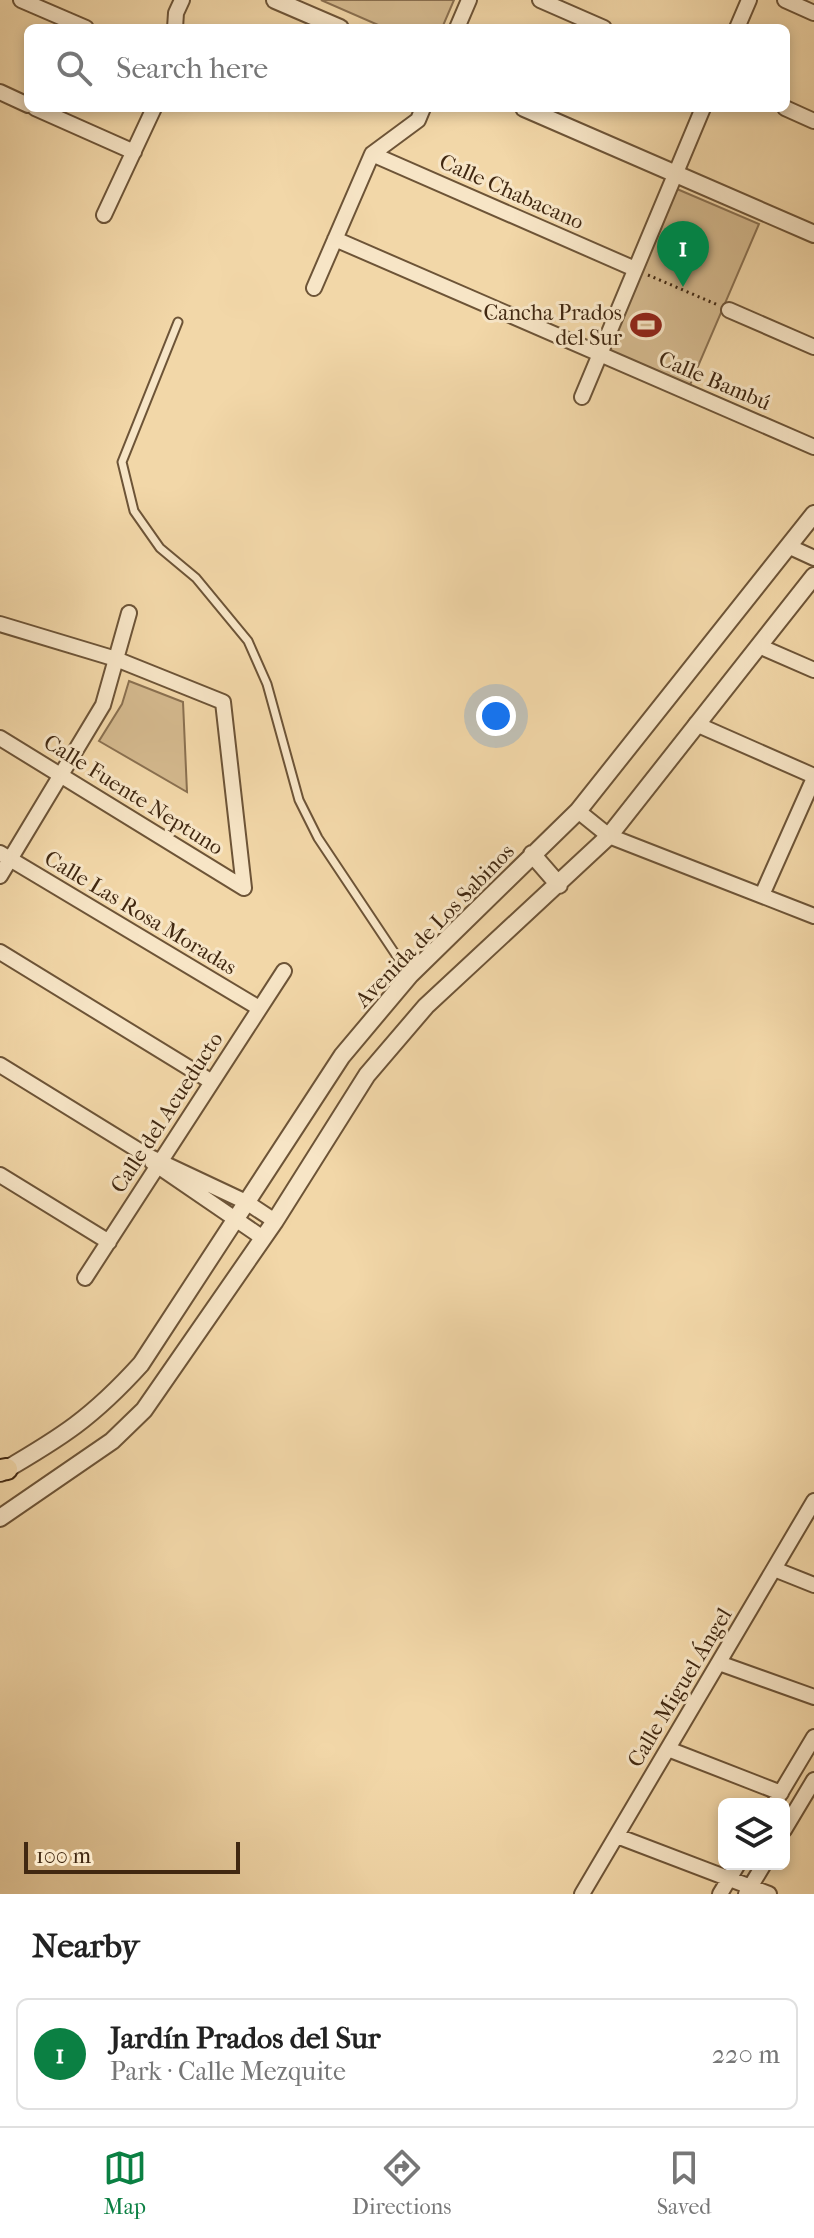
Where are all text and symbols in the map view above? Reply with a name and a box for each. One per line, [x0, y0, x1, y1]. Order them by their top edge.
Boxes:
search box [24, 24, 790, 112]
icon: search [52, 46, 96, 90]
text: Search here [116, 51, 268, 86]
street label: Calle Chabacano [435, 148, 588, 235]
pin: 1 [657, 221, 709, 287]
place label: Cancha Prados del Sur [483, 300, 623, 351]
sports icon: Cancha Prados del Sur [629, 308, 663, 342]
street label: Calle Bambú [655, 346, 775, 416]
your location [476, 696, 516, 736]
street label: Calle Fuente Neptuno [39, 729, 228, 861]
street label: Avenida de Los Sabinos [349, 838, 520, 1014]
street label: Calle Las Rosa Moradas [40, 845, 241, 981]
street label: Calle del Acueducto [105, 1027, 228, 1198]
street label: Calle Miguel Ángel [621, 1603, 738, 1772]
map controls [718, 1798, 790, 1870]
button: layers [718, 1798, 790, 1870]
scale bar [24, 1838, 240, 1874]
text: 100 m [36, 1843, 91, 1869]
text: Nearby [32, 1926, 139, 1966]
text: Jardín Prados del Sur [110, 2021, 381, 2056]
text: 1 [55, 2039, 65, 2070]
text: 220 m [712, 2039, 780, 2070]
text: Park · Calle Mezquite [110, 2056, 346, 2087]
tab: Map [103, 2146, 147, 2220]
tab: Directions [352, 2146, 451, 2220]
tab: Saved [657, 2146, 711, 2220]

